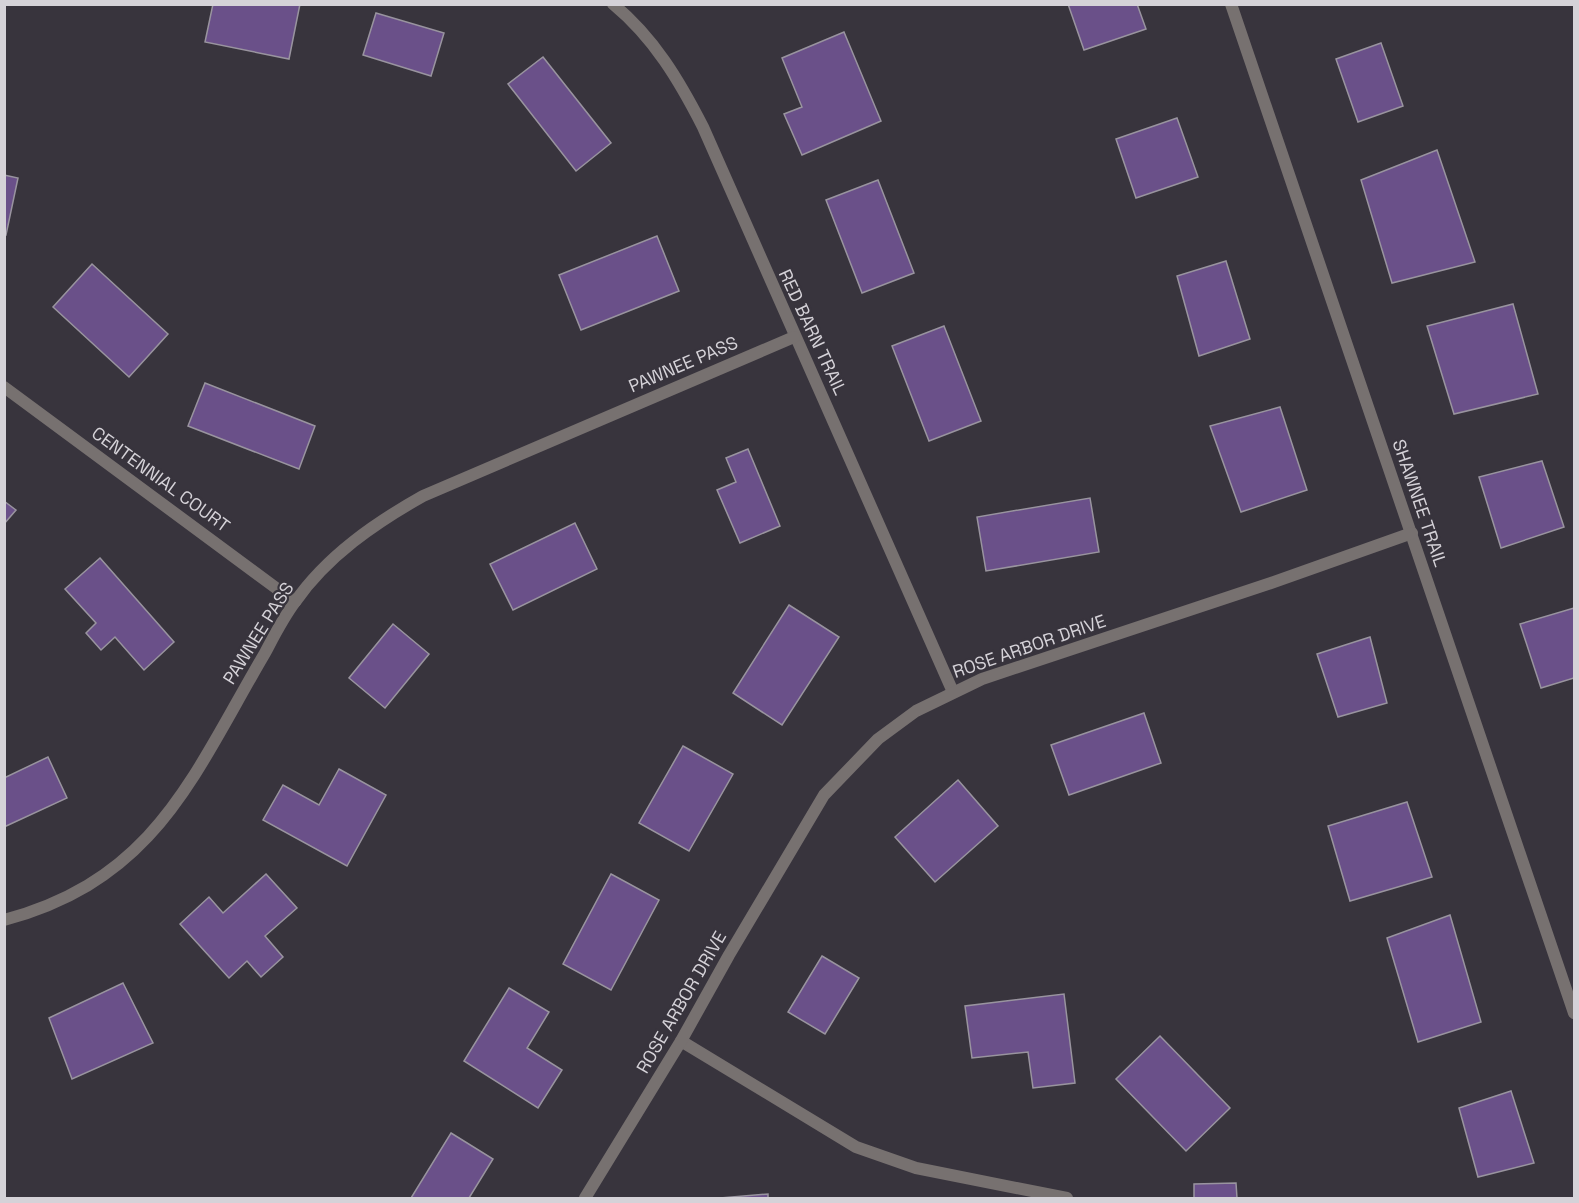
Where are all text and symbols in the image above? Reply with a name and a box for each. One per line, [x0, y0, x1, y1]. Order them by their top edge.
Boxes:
street label: RED BARN TRAIL [774, 265, 852, 399]
street label: PAWNEE PASS [625, 331, 741, 397]
street label: CENTENNIAL COURT [87, 421, 235, 537]
street label: SHAWNEE TRAIL [1387, 436, 1453, 570]
street label: PAWNEE PASS [217, 578, 299, 688]
street label: ROSE ARBOR DRIVE [949, 609, 1109, 683]
street label: ROSE ARBOR DRIVE [631, 927, 731, 1077]

